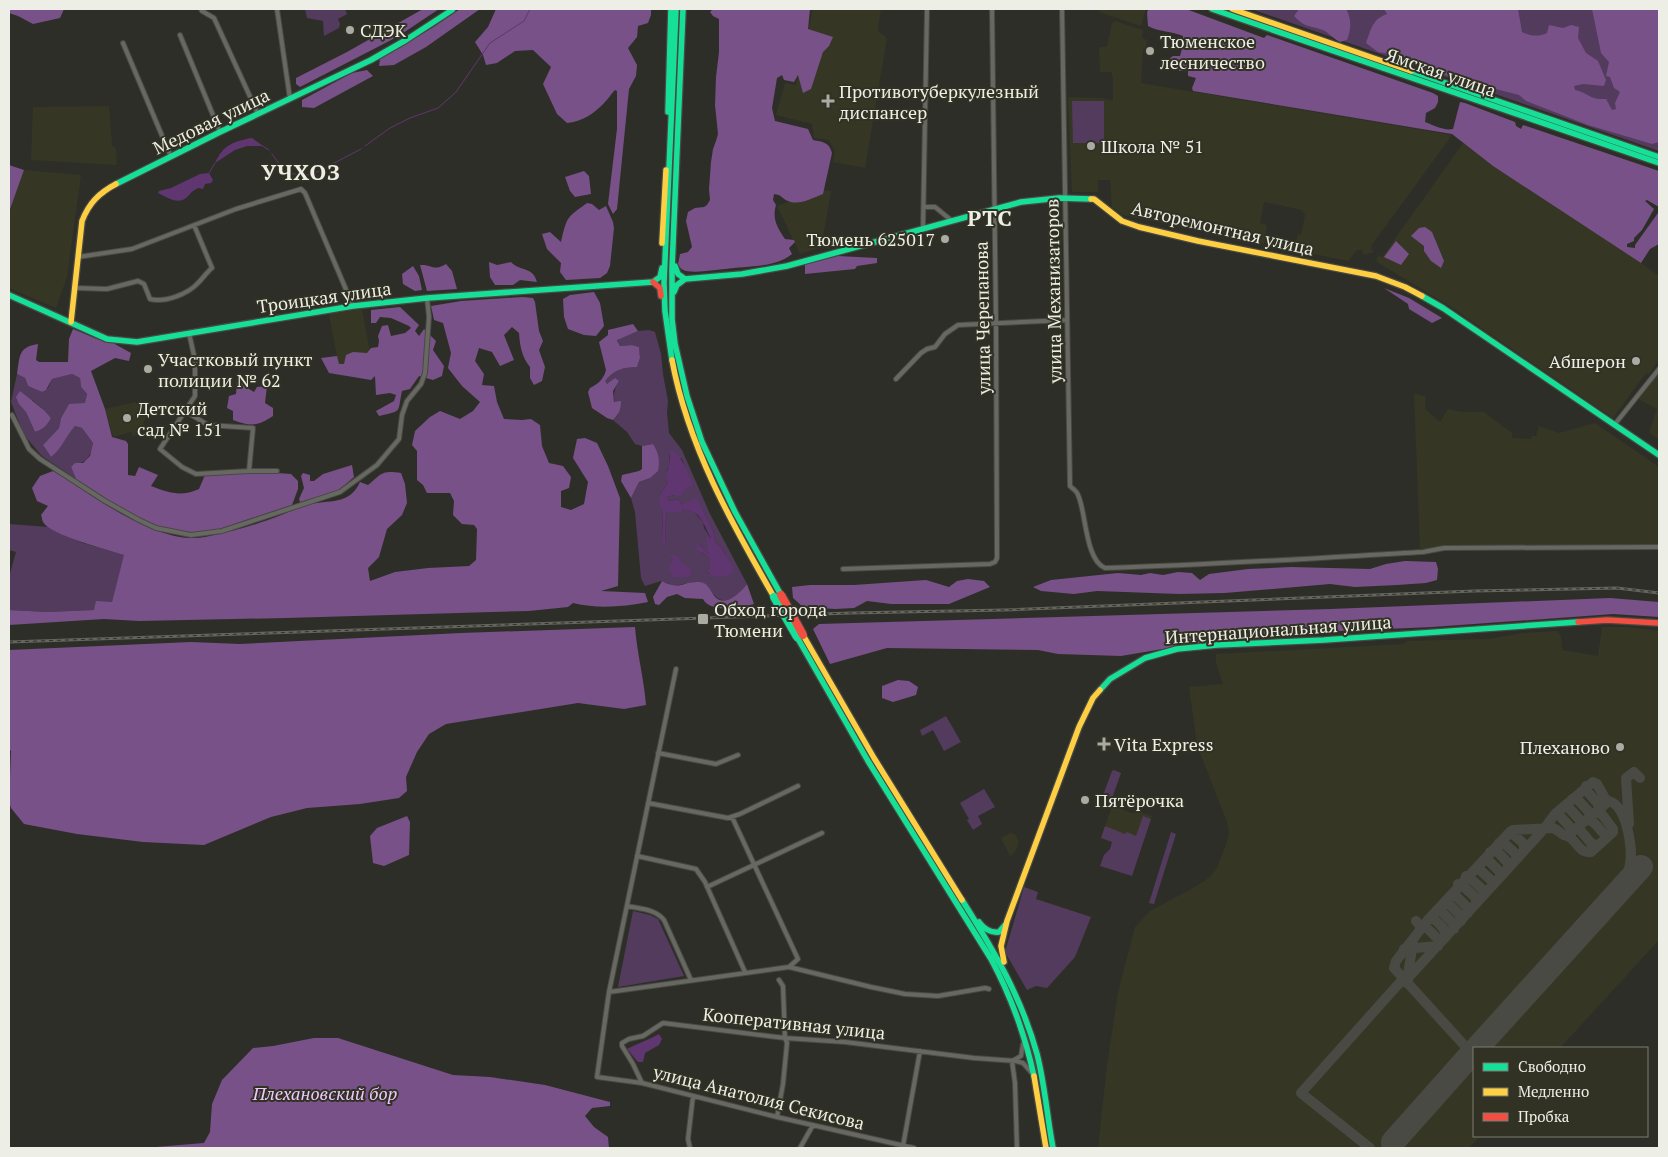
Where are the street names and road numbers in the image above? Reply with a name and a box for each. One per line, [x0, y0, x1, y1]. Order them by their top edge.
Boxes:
street label: Ямская улица [1383, 42, 1499, 102]
street label: Медовая улица [149, 82, 273, 160]
street label: Авторемонтная улица [1129, 195, 1317, 261]
street label: улица Механизаторов [1039, 198, 1067, 385]
street label: улица Черепанова [969, 241, 995, 396]
street label: Троицкая улица [255, 276, 393, 318]
street label: Интернациональная улица [1164, 609, 1392, 649]
street label: Кооперативная улица [702, 1001, 886, 1045]
street label: улица Анатолия Секисова [650, 1059, 867, 1135]

